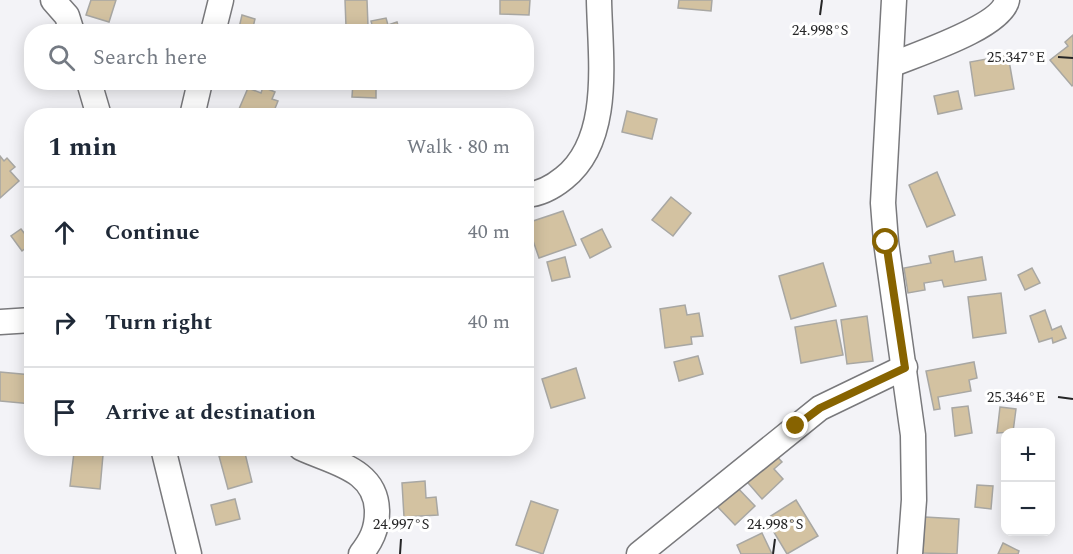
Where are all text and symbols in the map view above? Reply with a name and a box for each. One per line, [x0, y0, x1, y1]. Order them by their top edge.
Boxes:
text: 24.998°S [792, 19, 848, 42]
search box [24, 24, 534, 90]
icon: search [45, 41, 78, 74]
text: Search here [93, 41, 207, 74]
text: 25.347°E [987, 46, 1045, 69]
text: 1 min [48, 127, 117, 167]
text: Walk · 80 m [407, 132, 510, 162]
icon: ahead [48, 216, 81, 249]
text: Continue [105, 216, 200, 249]
text: 40 m [468, 217, 510, 247]
route start [872, 228, 898, 254]
icon: right [48, 306, 81, 339]
text: Turn right [105, 306, 212, 339]
text: 40 m [468, 307, 510, 337]
text: 25.346°E [987, 386, 1045, 409]
icon: arrive [48, 396, 81, 429]
text: Arrive at destination [105, 396, 316, 429]
route end [782, 412, 808, 438]
map controls [1001, 428, 1055, 536]
button: + [1001, 428, 1055, 482]
button: − [1001, 482, 1055, 536]
text: 24.997°S [373, 513, 429, 536]
text: 24.998°S [747, 513, 803, 536]

